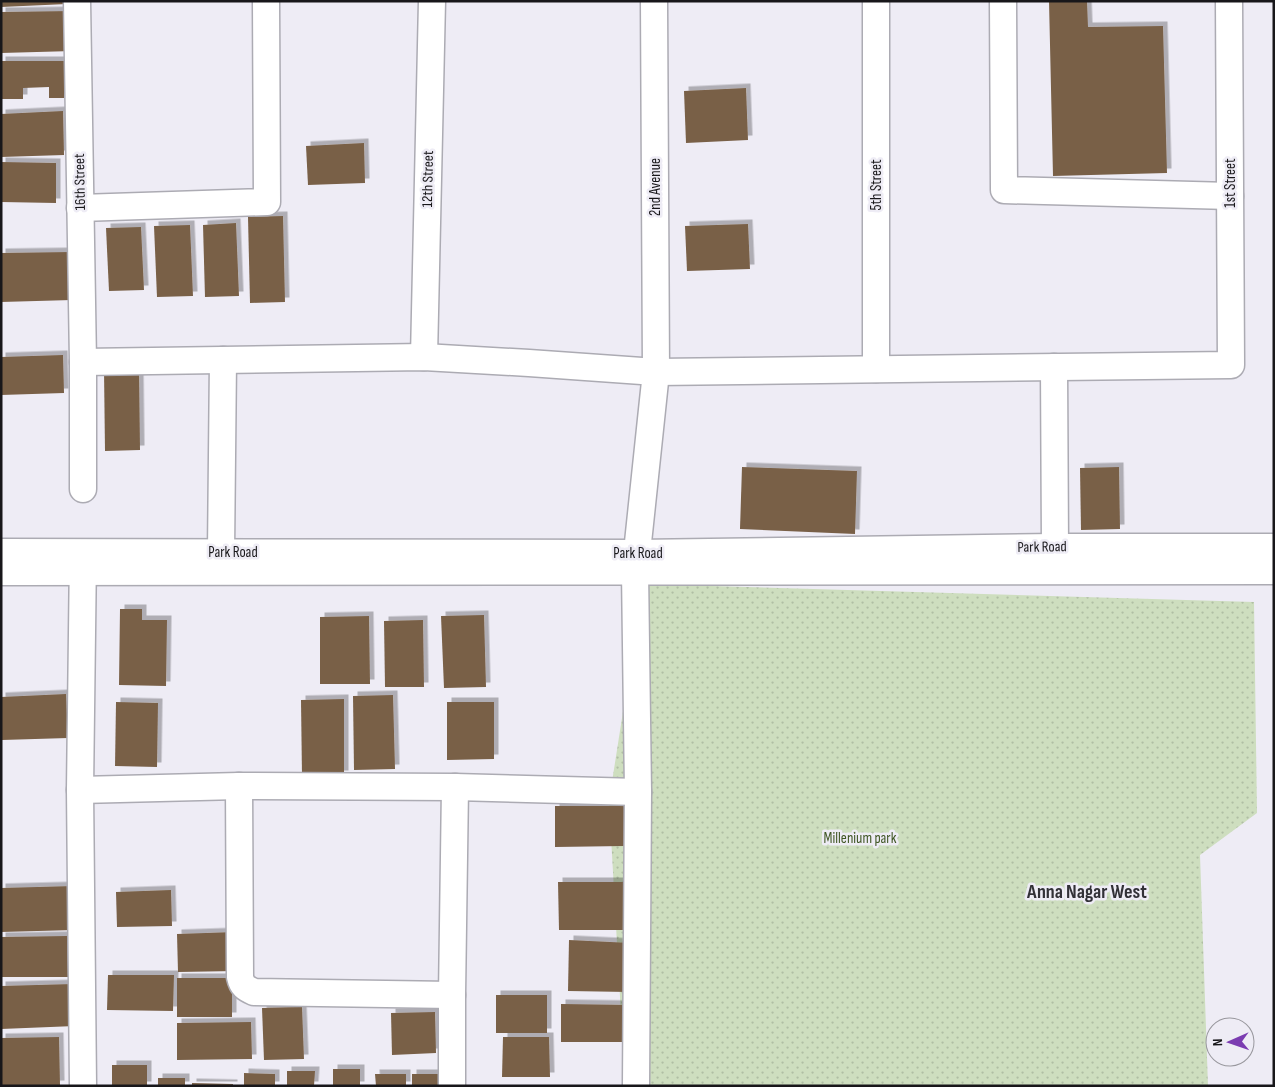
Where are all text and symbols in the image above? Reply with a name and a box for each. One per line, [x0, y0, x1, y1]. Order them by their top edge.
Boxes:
street label: 12th Street [418, 150, 438, 207]
street label: 16th Street [70, 153, 90, 211]
street label: 2nd Avenue [646, 158, 665, 216]
street label: 1st Street [1221, 158, 1240, 208]
street label: 5th Street [867, 159, 886, 211]
street label: Park Road [1017, 537, 1067, 557]
street label: Park Road [208, 543, 258, 562]
street label: Park Road [613, 544, 663, 563]
park label: Millenium park [824, 829, 897, 848]
district label: Anna Nagar West [1026, 880, 1147, 904]
north arrow [1205, 1017, 1255, 1067]
text: N [1209, 1038, 1226, 1046]

